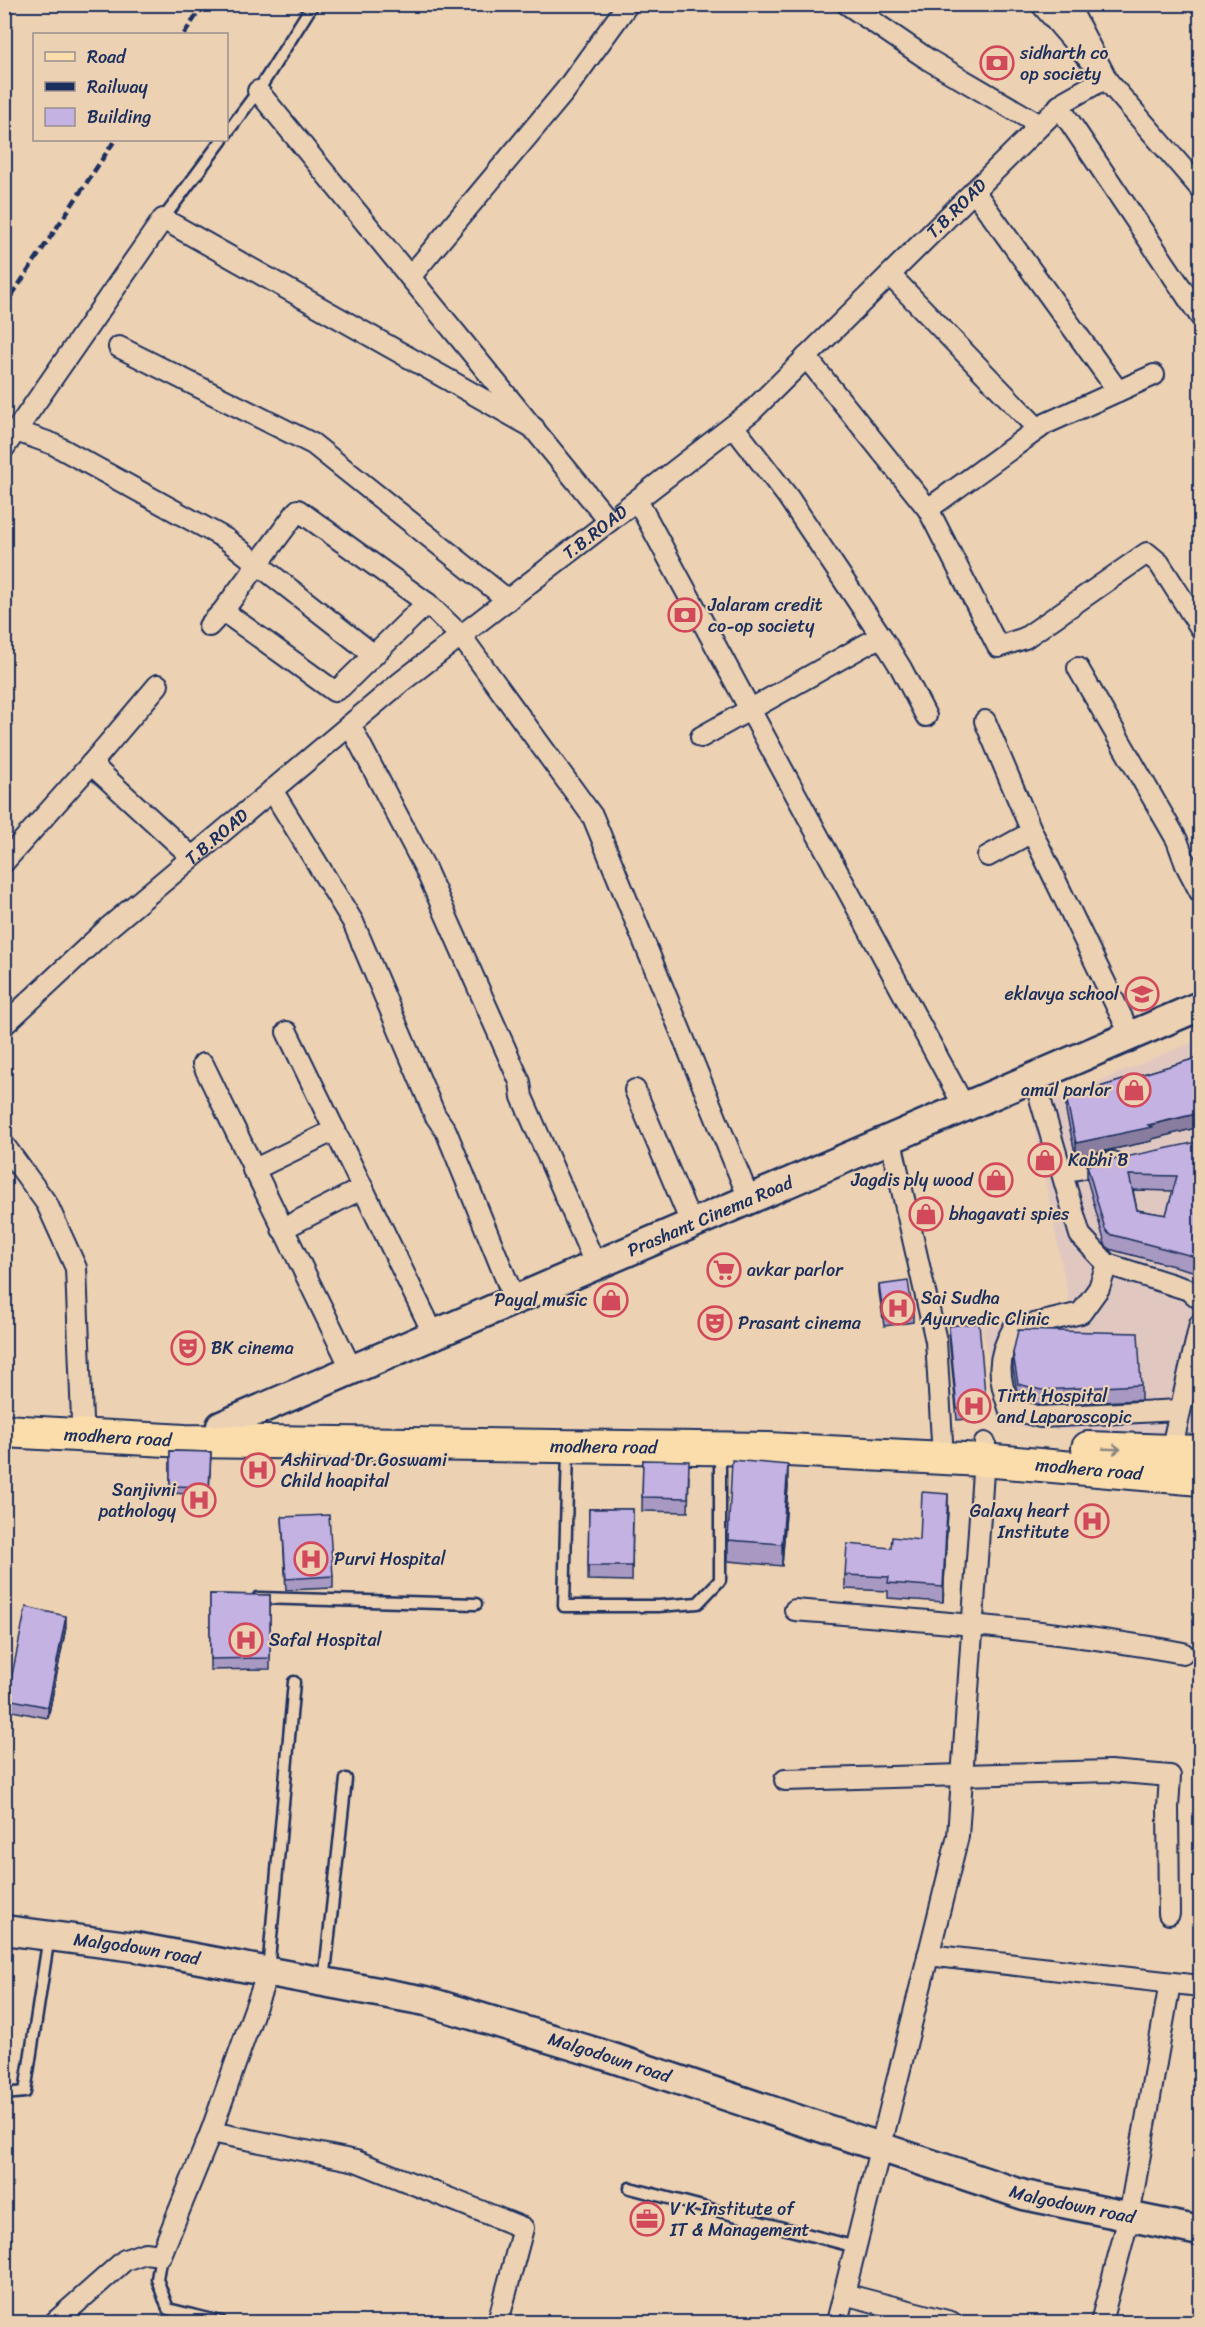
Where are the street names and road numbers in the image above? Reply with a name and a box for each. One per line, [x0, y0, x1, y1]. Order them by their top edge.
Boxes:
street label: T.B.ROAD [918, 170, 995, 246]
street label: T.B.ROAD [555, 496, 635, 568]
street label: T.B.ROAD [177, 800, 256, 873]
street label: Prashant Cinema Road [622, 1166, 799, 1266]
street label: modhera road [63, 1418, 174, 1456]
street label: modhera road [550, 1430, 659, 1464]
street label: modhera road [1034, 1449, 1145, 1490]
street label: Malgodown road [72, 1923, 204, 1975]
street label: Malgodown road [544, 2023, 677, 2093]
street label: Malgodown road [1005, 2175, 1139, 2234]

